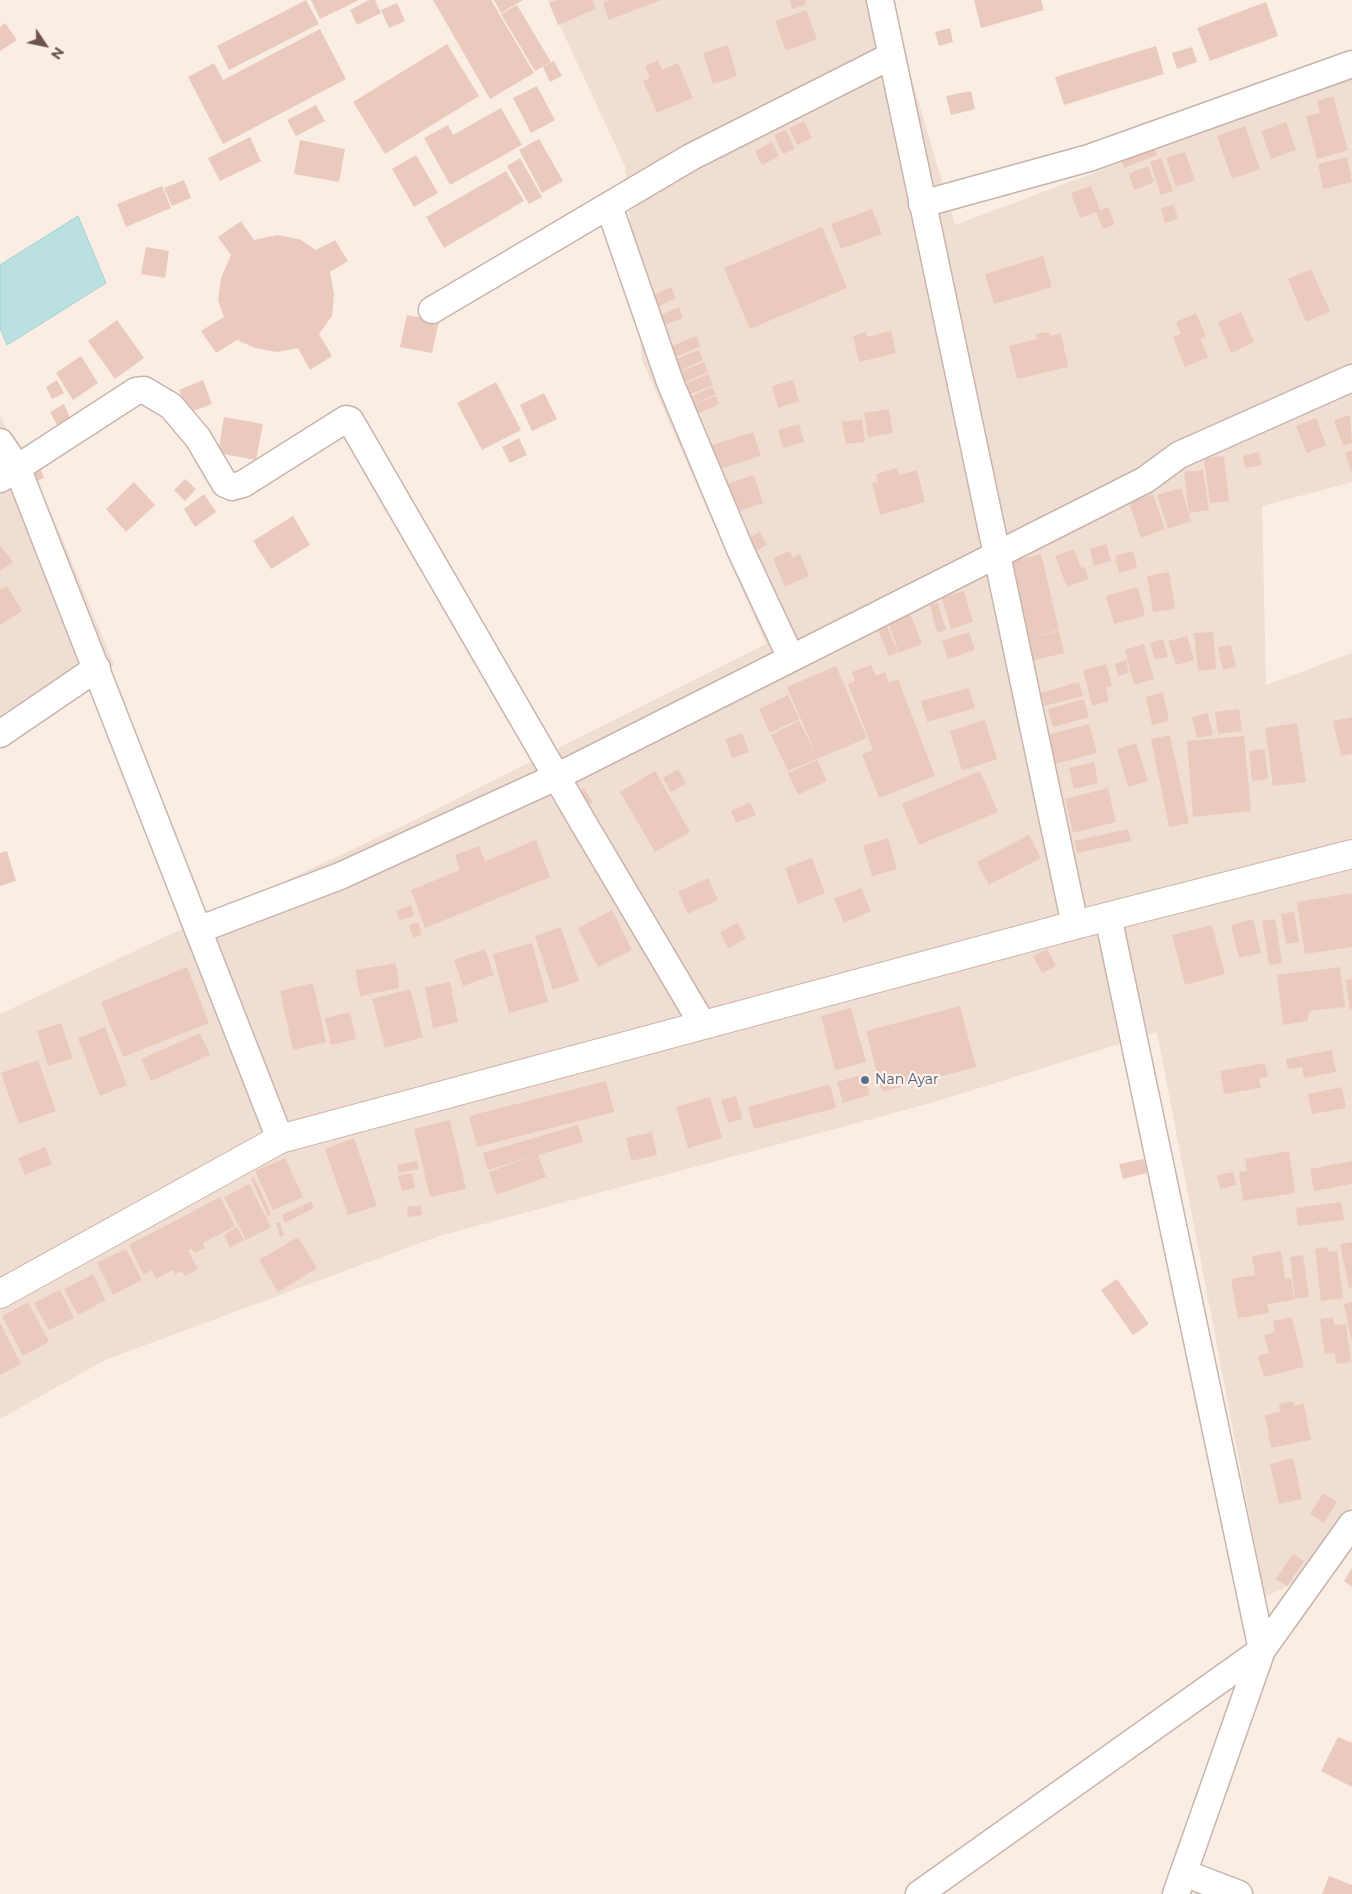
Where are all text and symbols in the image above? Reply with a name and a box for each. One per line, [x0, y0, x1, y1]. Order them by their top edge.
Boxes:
north arrow [20, 20, 70, 70]
text: N [47, 44, 68, 63]
place label: Nan Ayar [875, 1072, 939, 1088]
marker: Nan Ayar [859, 1074, 871, 1086]

